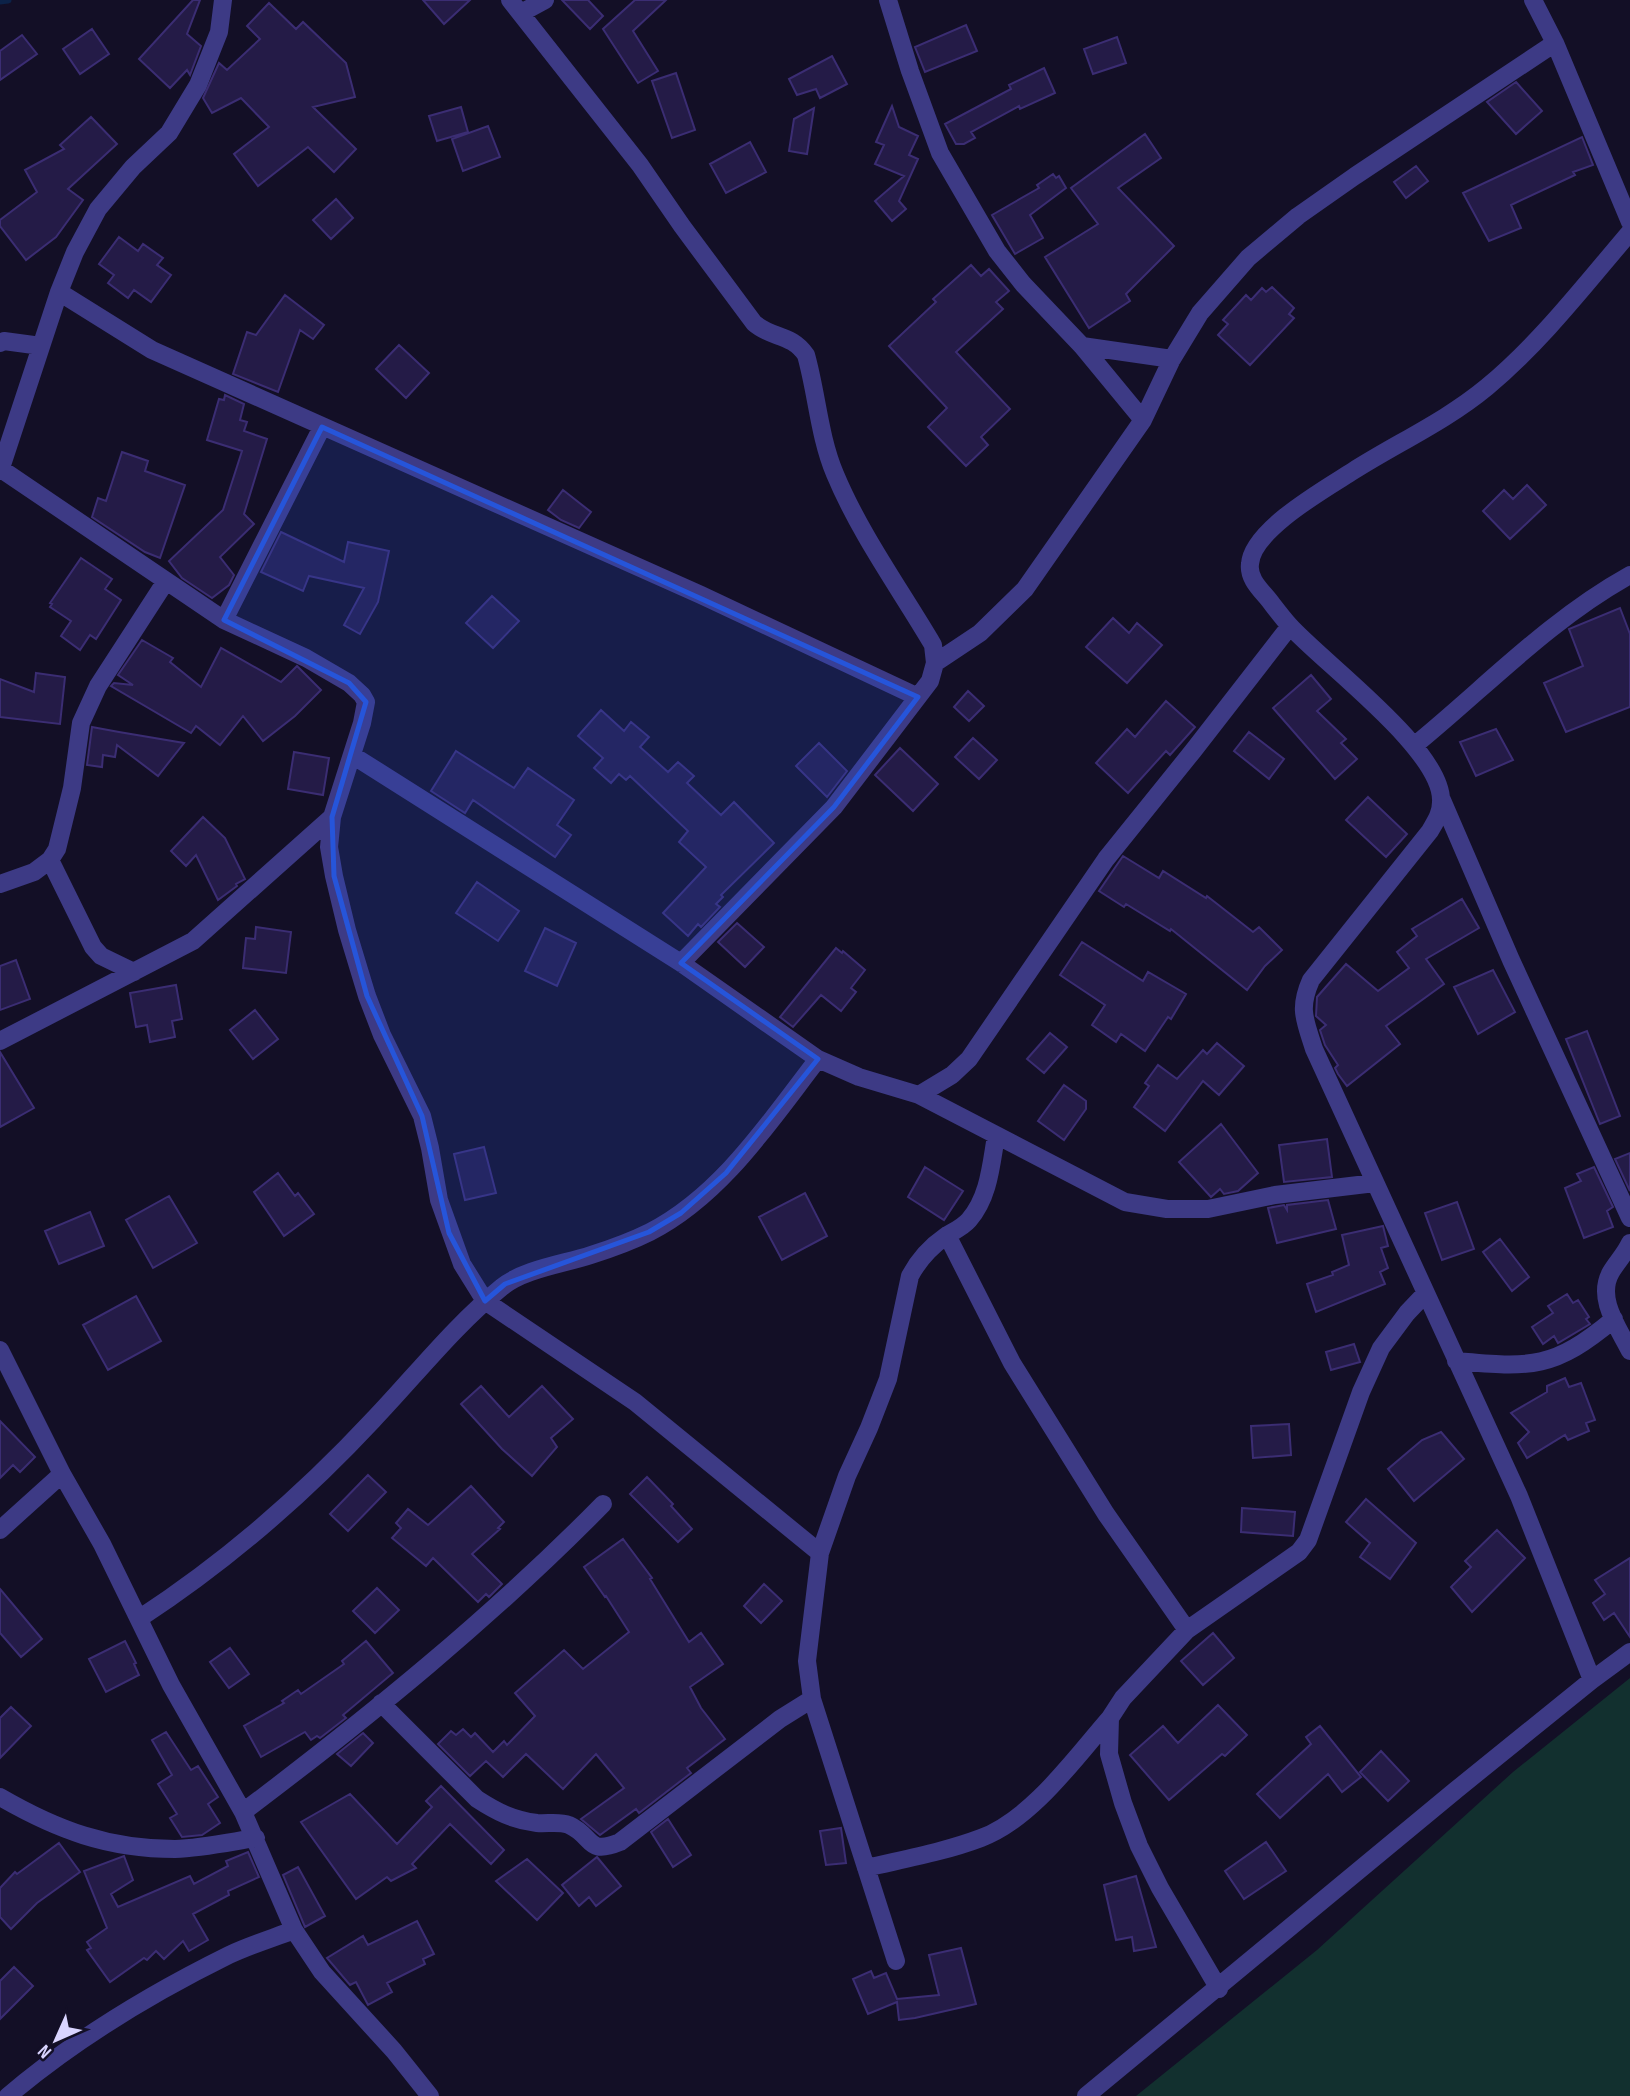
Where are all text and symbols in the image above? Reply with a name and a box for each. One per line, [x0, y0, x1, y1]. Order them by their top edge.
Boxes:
north arrow [21, 2005, 91, 2075]
text: N [33, 2039, 57, 2063]

